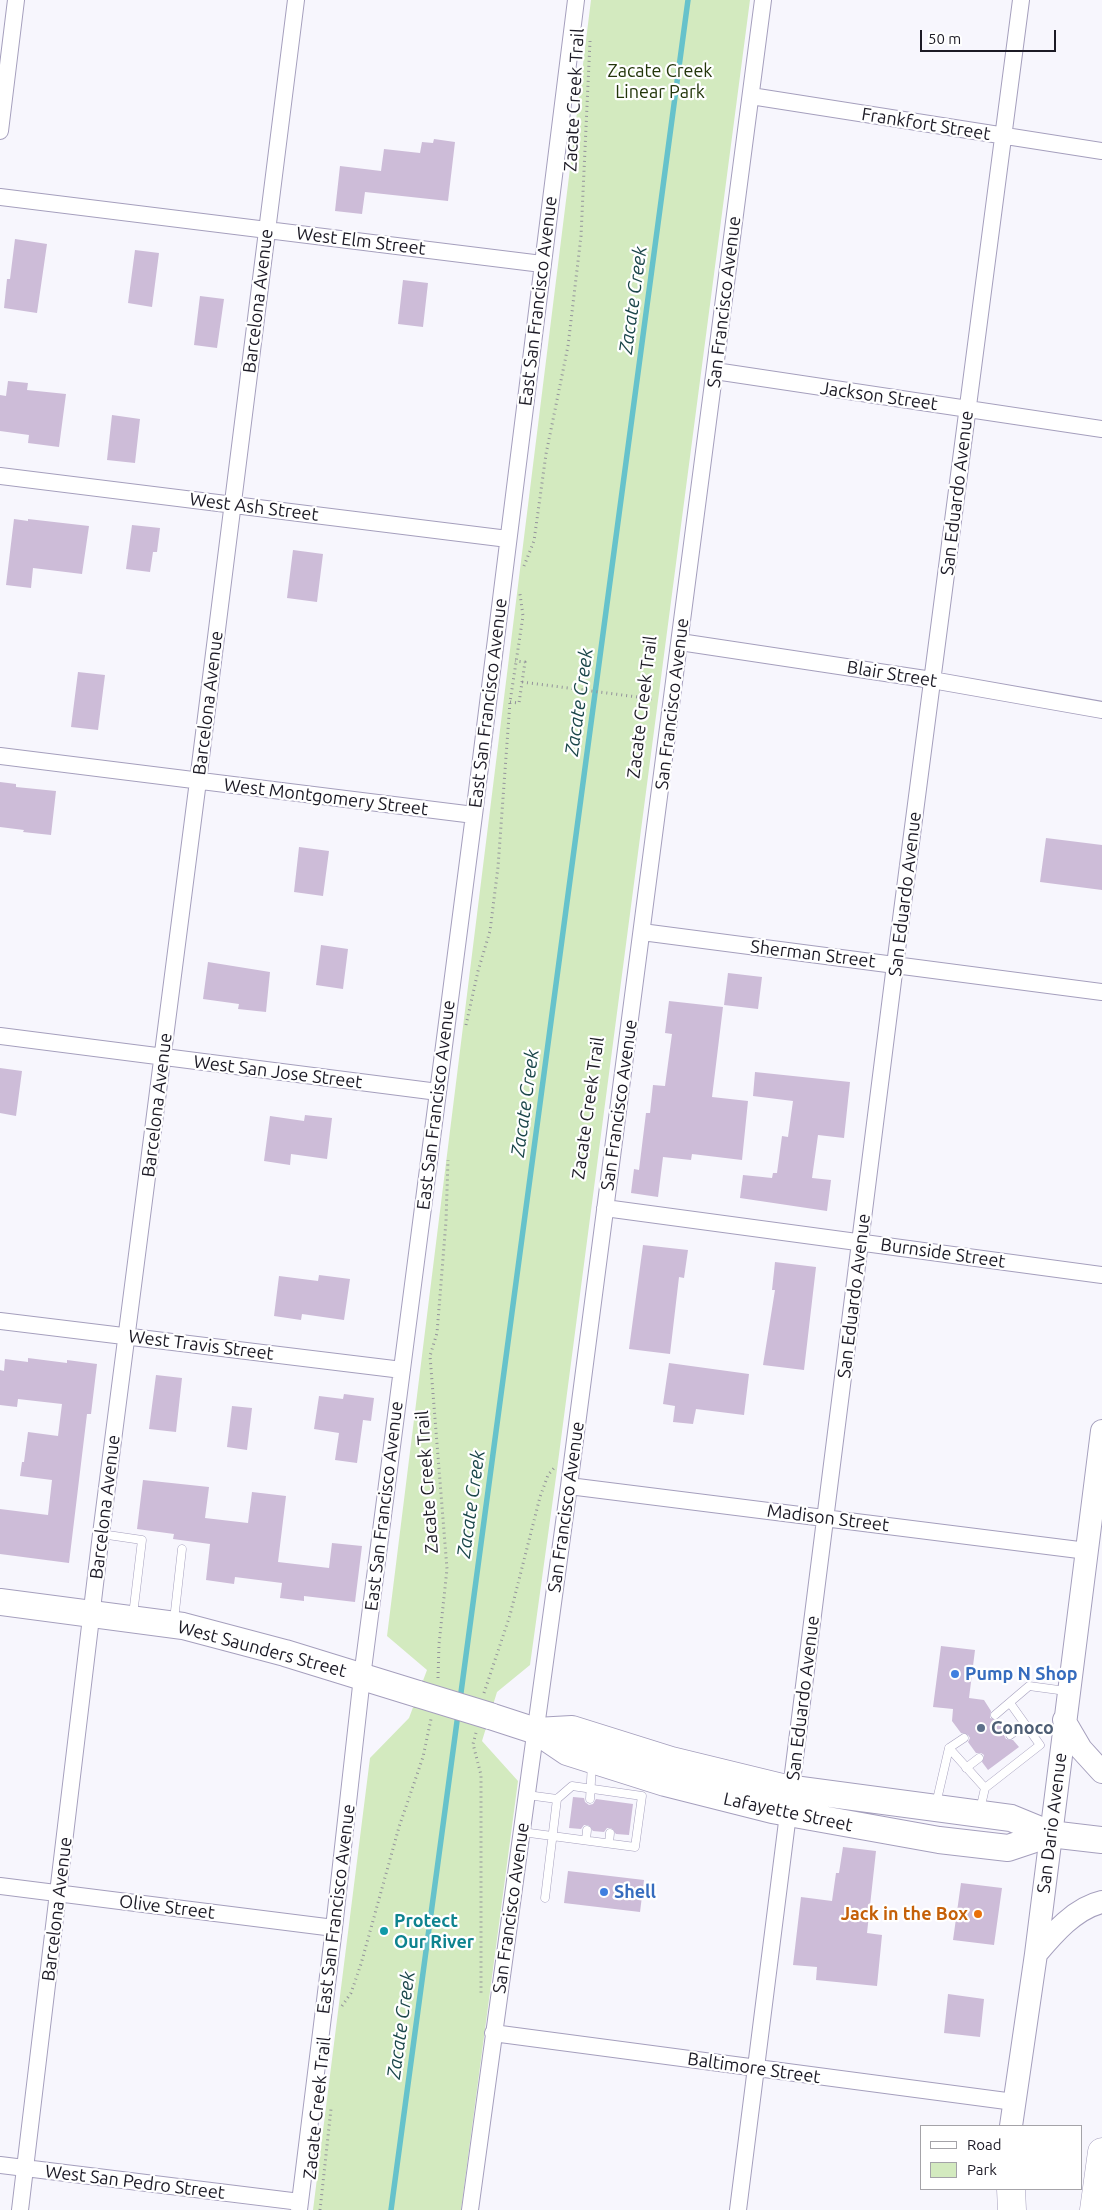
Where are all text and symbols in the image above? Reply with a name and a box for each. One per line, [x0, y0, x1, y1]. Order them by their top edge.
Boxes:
scale bar [922, 20, 1058, 52]
street label: Zacate Creek Trail [559, 28, 589, 172]
text: 50 m [928, 30, 961, 47]
park label: Zacate Creek Linear Park [608, 60, 712, 102]
street label: Frankfort Street [860, 103, 992, 145]
street label: East San Francisco Avenue [514, 195, 562, 407]
street label: San Francisco Avenue [703, 215, 745, 389]
street label: West Elm Street [295, 222, 427, 260]
street label: Barcelona Avenue [238, 228, 278, 374]
water label: Zacate Creek [614, 245, 652, 355]
street label: Jackson Street [819, 377, 939, 415]
street label: San Eduardo Avenue [936, 409, 978, 577]
street label: West Ash Street [188, 488, 320, 526]
street label: East San Francisco Avenue [464, 597, 512, 809]
street label: San Francisco Avenue [651, 617, 693, 791]
street label: Barcelona Avenue [188, 630, 228, 776]
street label: Zacate Creek Trail [623, 634, 661, 780]
water label: Zacate Creek [560, 647, 598, 757]
street label: Blair Street [845, 656, 939, 692]
street label: West Montgomery Street [223, 774, 429, 820]
street label: San Eduardo Avenue [884, 810, 926, 978]
street label: Sherman Street [749, 936, 877, 972]
street label: East San Francisco Avenue [412, 999, 460, 1211]
street label: San Francisco Avenue [596, 1018, 642, 1192]
street label: Barcelona Avenue [137, 1032, 177, 1178]
street label: Zacate Creek Trail [567, 1035, 609, 1181]
water label: Zacate Creek [506, 1048, 544, 1158]
street label: West San Jose Street [192, 1051, 364, 1093]
street label: San Eduardo Avenue [833, 1212, 875, 1380]
street label: Burnside Street [879, 1234, 1007, 1272]
street label: West Travis Street [127, 1325, 275, 1365]
street label: East San Francisco Avenue [360, 1400, 408, 1612]
street label: Zacate Creek Trail [411, 1410, 443, 1554]
street label: San Francisco Avenue [543, 1420, 589, 1594]
street label: Barcelona Avenue [85, 1434, 125, 1580]
water label: Zacate Creek [452, 1449, 490, 1559]
street label: Madison Street [766, 1500, 890, 1536]
street label: San Eduardo Avenue [782, 1614, 824, 1782]
street label: West Saunders Street [175, 1616, 349, 1682]
place label: Pump N Shop [965, 1663, 1078, 1685]
marker: Pump N Shop [949, 1668, 961, 1680]
place label: Conoco [991, 1717, 1054, 1739]
marker: Conoco [975, 1722, 987, 1734]
street label: San Dario Avenue [1033, 1751, 1071, 1895]
street label: Lafayette Street [721, 1788, 855, 1836]
street label: East San Francisco Avenue [312, 1803, 360, 2015]
street label: San Francisco Avenue [488, 1821, 534, 1995]
street label: Barcelona Avenue [37, 1836, 77, 1982]
place label: Shell [614, 1881, 656, 1903]
marker: Shell [598, 1886, 610, 1898]
street label: Olive Street [118, 1890, 216, 1924]
place label: Jack in the Box [841, 1903, 968, 1925]
marker: Jack in the Box [972, 1908, 984, 1920]
place label: Protect Our River [394, 1910, 474, 1952]
marker: Protect Our River [378, 1925, 390, 1937]
water label: Zacate Creek [382, 1970, 420, 2080]
street label: Zacate Creek Trail [299, 2035, 335, 2181]
street label: Baltimore Street [686, 2048, 822, 2088]
legend [920, 2125, 1082, 2190]
text: Road [967, 2136, 1002, 2153]
street label: West San Pedro Street [44, 2160, 226, 2204]
text: Park [967, 2161, 997, 2178]

